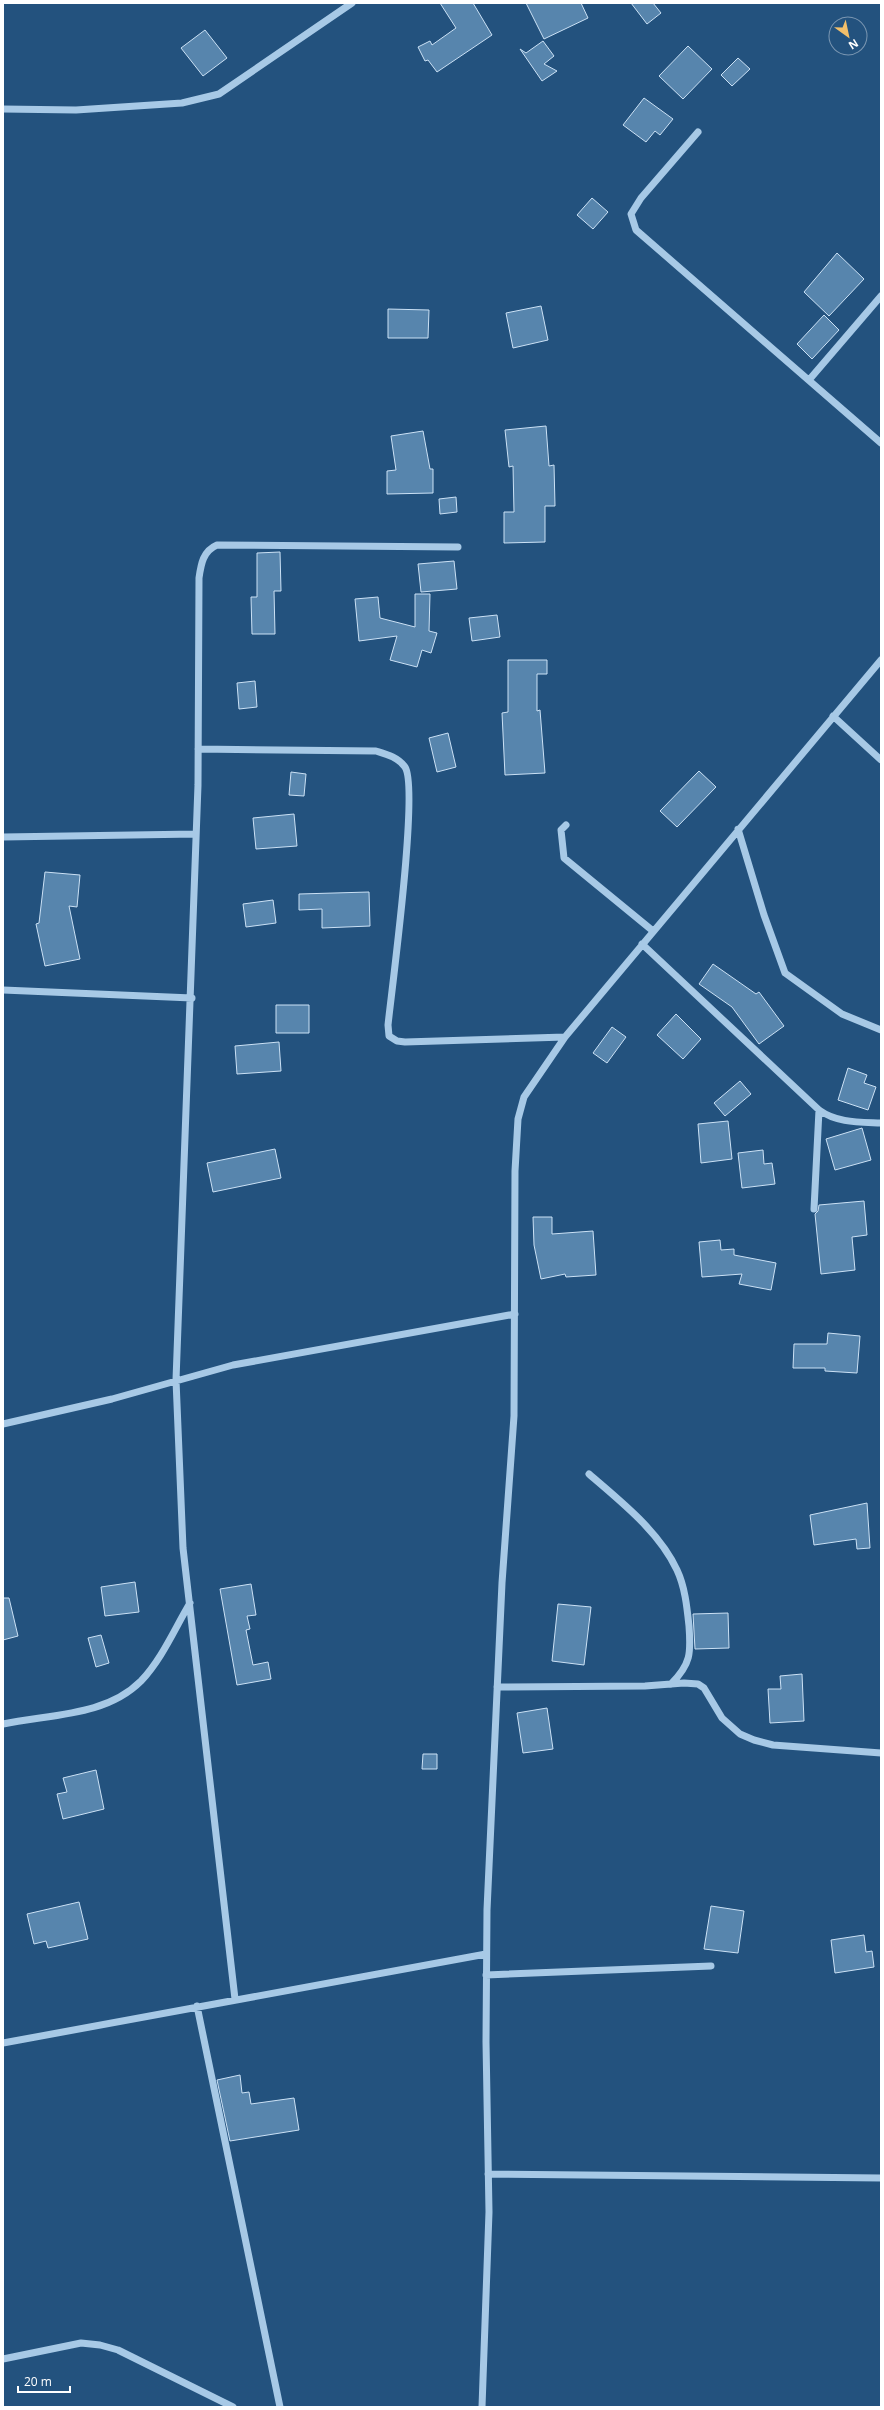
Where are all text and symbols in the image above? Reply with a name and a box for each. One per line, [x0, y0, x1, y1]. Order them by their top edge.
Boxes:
north arrow [828, 16, 868, 56]
text: N [846, 36, 862, 54]
scale bar [18, 2368, 70, 2394]
text: 20 m [24, 2373, 52, 2390]

